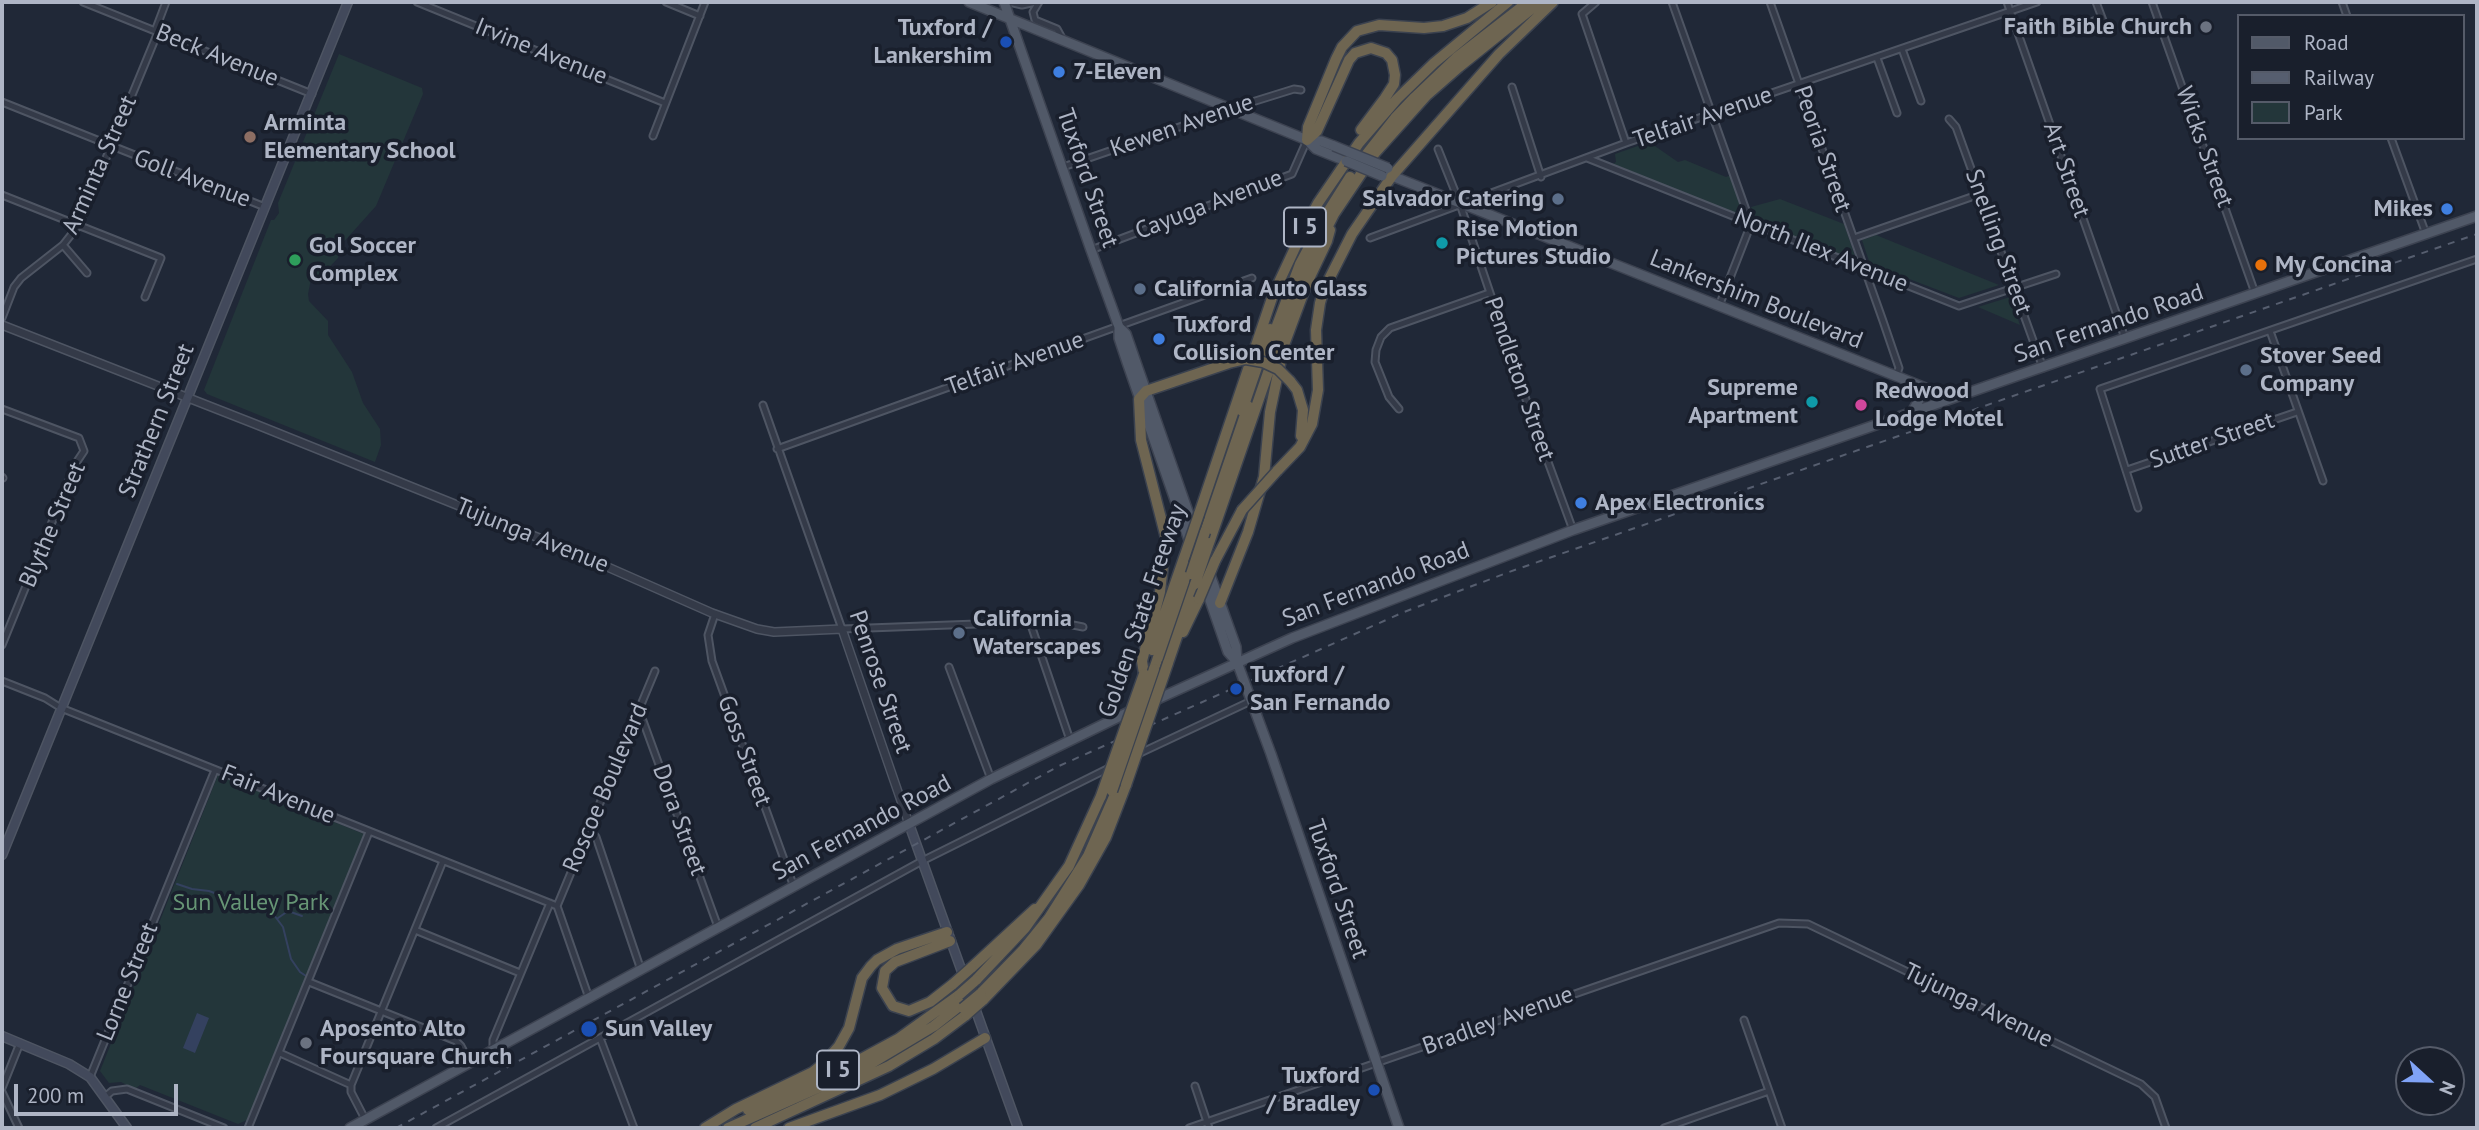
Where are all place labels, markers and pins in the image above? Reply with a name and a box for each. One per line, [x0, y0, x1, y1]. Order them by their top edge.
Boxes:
place label: Faith Bible Church [2004, 13, 2192, 41]
place label: Tuxford / Lankershim [874, 14, 992, 70]
marker: Faith Bible Church [2198, 19, 2214, 35]
marker: Tuxford / Lankershim [998, 34, 1014, 50]
place label: 7-Eleven [1073, 58, 1162, 86]
marker: 7-Eleven [1051, 64, 1067, 80]
place label: Arminta Elementary School [264, 109, 456, 165]
marker: Arminta Elementary School [242, 129, 258, 145]
place label: Salvador Catering [1362, 185, 1544, 213]
marker: Salvador Catering [1550, 191, 1566, 207]
place label: Mikes [2374, 195, 2433, 223]
marker: Mikes [2439, 201, 2455, 217]
place label: Rise Motion Pictures Studio [1456, 215, 1611, 271]
place label: Gol Soccer Complex [309, 232, 416, 288]
marker: Rise Motion Pictures Studio [1434, 235, 1450, 251]
place label: My Concina [2275, 251, 2392, 279]
marker: Gol Soccer Complex [287, 252, 303, 268]
marker: My Concina [2253, 257, 2269, 273]
place label: California Auto Glass [1154, 275, 1367, 303]
marker: California Auto Glass [1132, 281, 1148, 297]
place label: Tuxford Collision Center [1173, 311, 1334, 367]
marker: Tuxford Collision Center [1151, 331, 1167, 347]
place label: Stover Seed Company [2260, 342, 2381, 398]
marker: Stover Seed Company [2238, 362, 2254, 378]
place label: Supreme Apartment [1688, 374, 1798, 430]
place label: Redwood Lodge Motel [1875, 377, 2003, 433]
marker: Supreme Apartment [1804, 394, 1820, 410]
marker: Redwood Lodge Motel [1853, 397, 1869, 413]
place label: Apex Electronics [1595, 489, 1765, 517]
marker: Apex Electronics [1573, 495, 1589, 511]
place label: California Waterscapes [973, 605, 1101, 661]
marker: California Waterscapes [951, 625, 967, 641]
place label: Tuxford / San Fernando [1250, 661, 1390, 717]
marker: Tuxford / San Fernando [1228, 681, 1244, 697]
place label: Aposento Alto Foursquare Church [320, 1015, 512, 1071]
place label: Sun Valley [605, 1015, 712, 1043]
marker: Sun Valley [579, 1019, 599, 1039]
marker: Aposento Alto Foursquare Church [298, 1035, 314, 1051]
place label: Tuxford / Bradley [1266, 1062, 1360, 1118]
marker: Tuxford / Bradley [1366, 1082, 1382, 1098]

